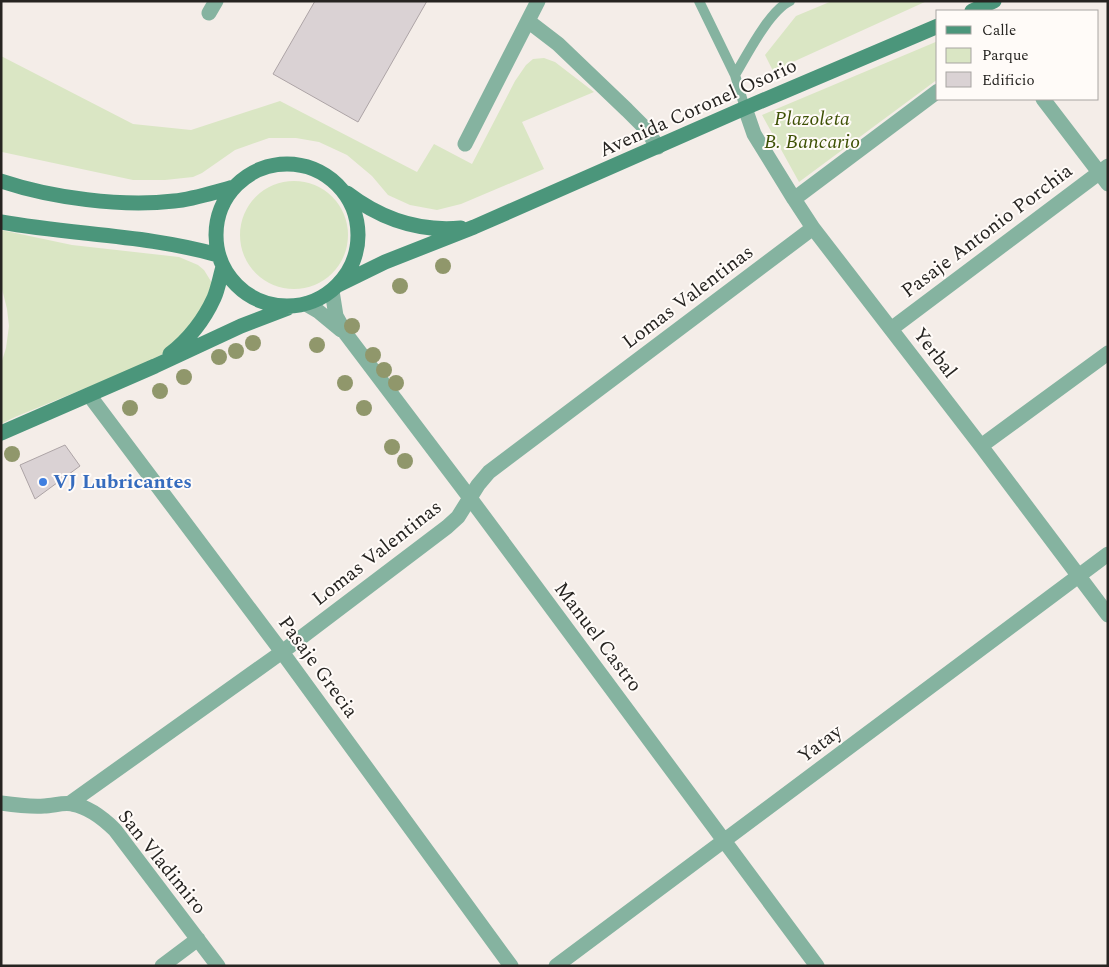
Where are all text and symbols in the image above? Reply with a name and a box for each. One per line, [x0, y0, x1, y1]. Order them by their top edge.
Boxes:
legend [936, 10, 1099, 100]
text: Calle [982, 19, 1016, 42]
text: Parque [982, 44, 1029, 67]
street label: Avenida Coronel Osorio [594, 51, 802, 165]
text: Edificio [982, 69, 1035, 92]
park label: Plazoleta B. Bancario [764, 104, 860, 157]
street label: Pasaje Antonio Porchia [895, 156, 1079, 306]
street label: Lomas Valentinas [616, 237, 760, 357]
street label: Yerbal [905, 321, 965, 385]
place label: VJ Lubricantes [53, 467, 192, 497]
marker: VJ Lubricantes [37, 476, 49, 488]
street label: Lomas Valentinas [306, 493, 448, 613]
street label: Manuel Castro [547, 576, 649, 698]
street label: Pasaje Grecia [271, 610, 366, 725]
street label: Yatay [791, 716, 850, 771]
street label: San Vladimiro [110, 803, 214, 921]

